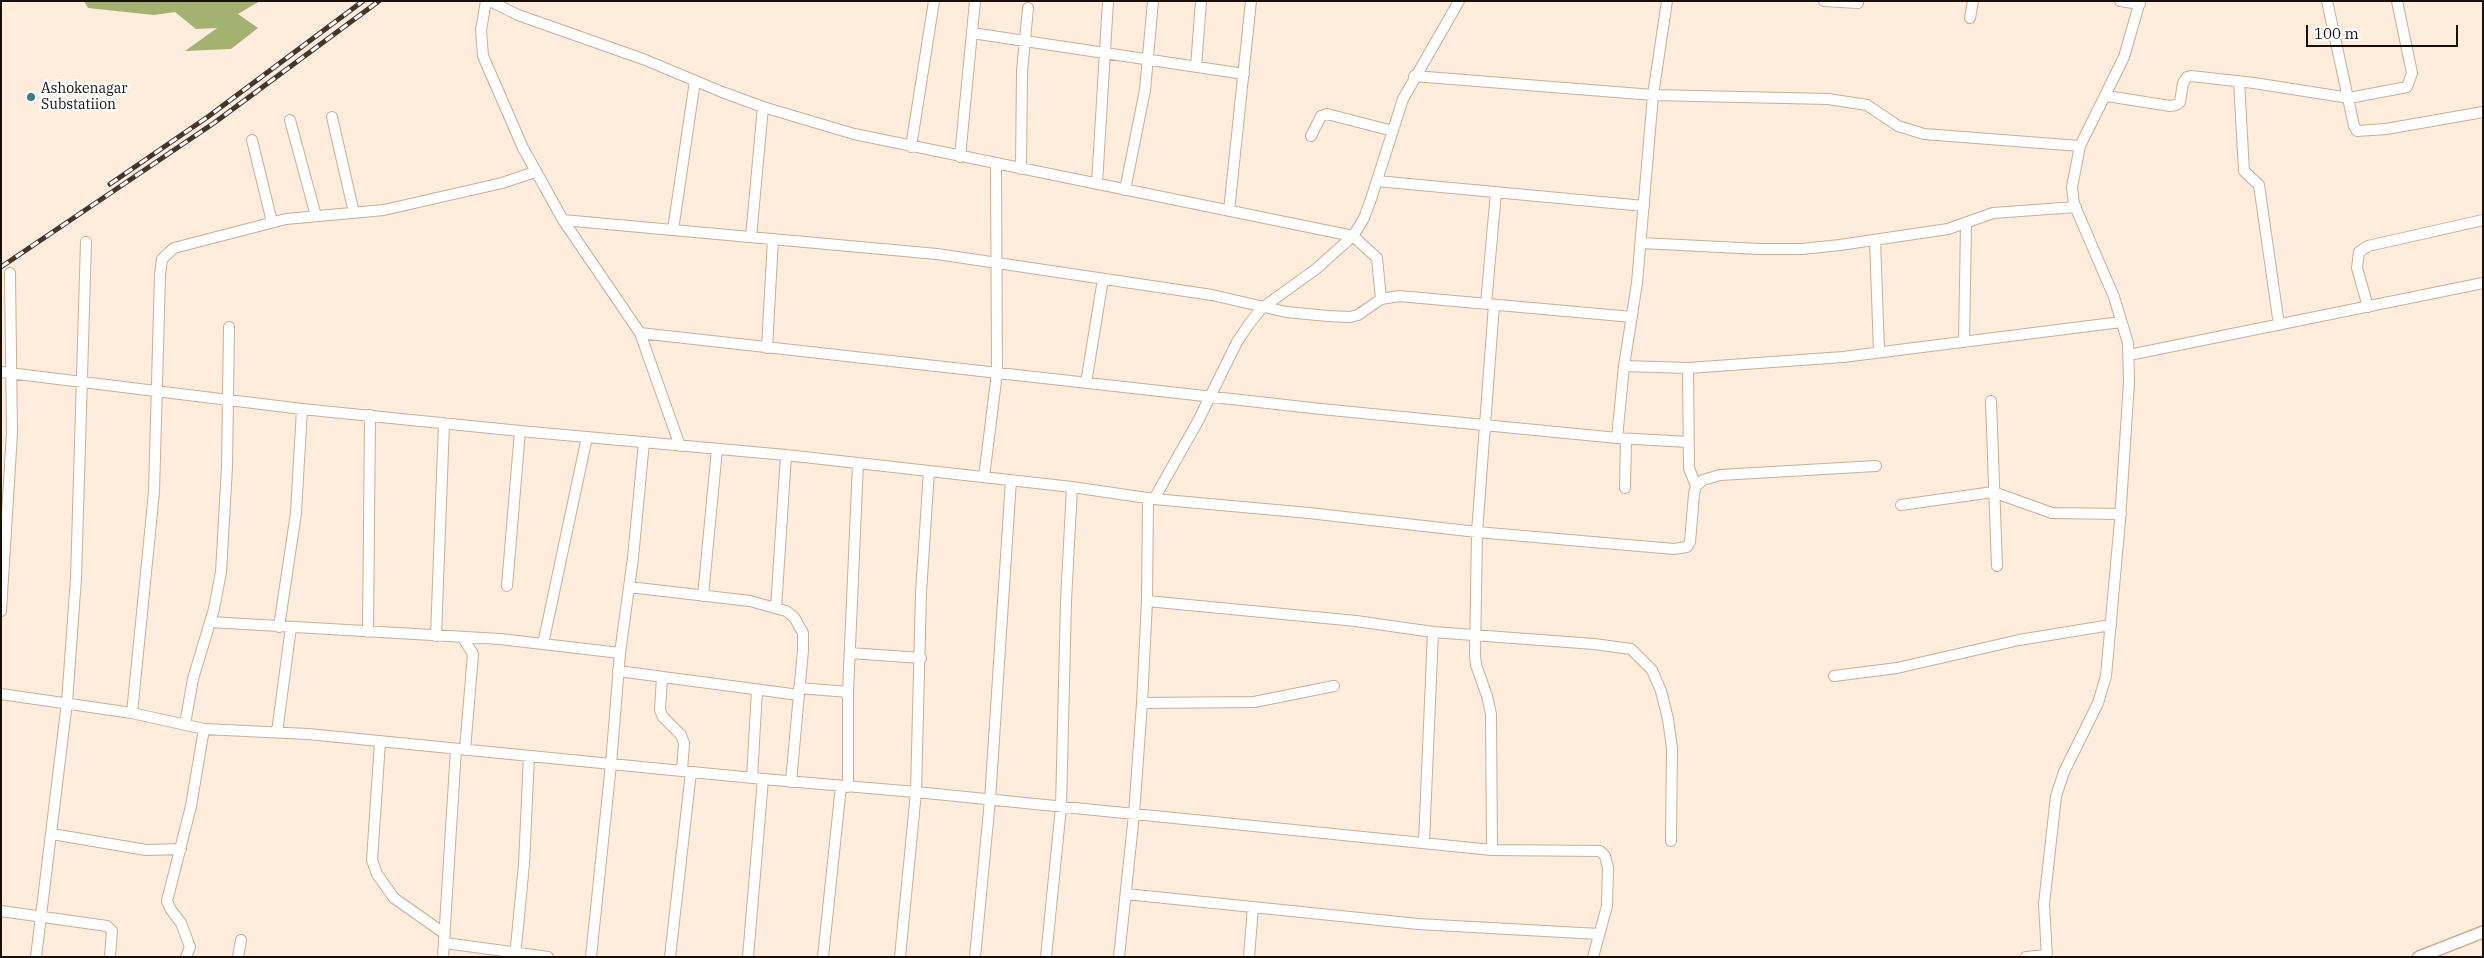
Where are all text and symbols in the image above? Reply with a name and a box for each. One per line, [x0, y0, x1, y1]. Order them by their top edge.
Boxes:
scale bar [2309, 15, 2462, 47]
text: 100 m [2314, 24, 2359, 43]
place label: Ashokenagar Substatiion [41, 81, 127, 114]
marker: Ashokenagar Substatiion [25, 91, 37, 103]

